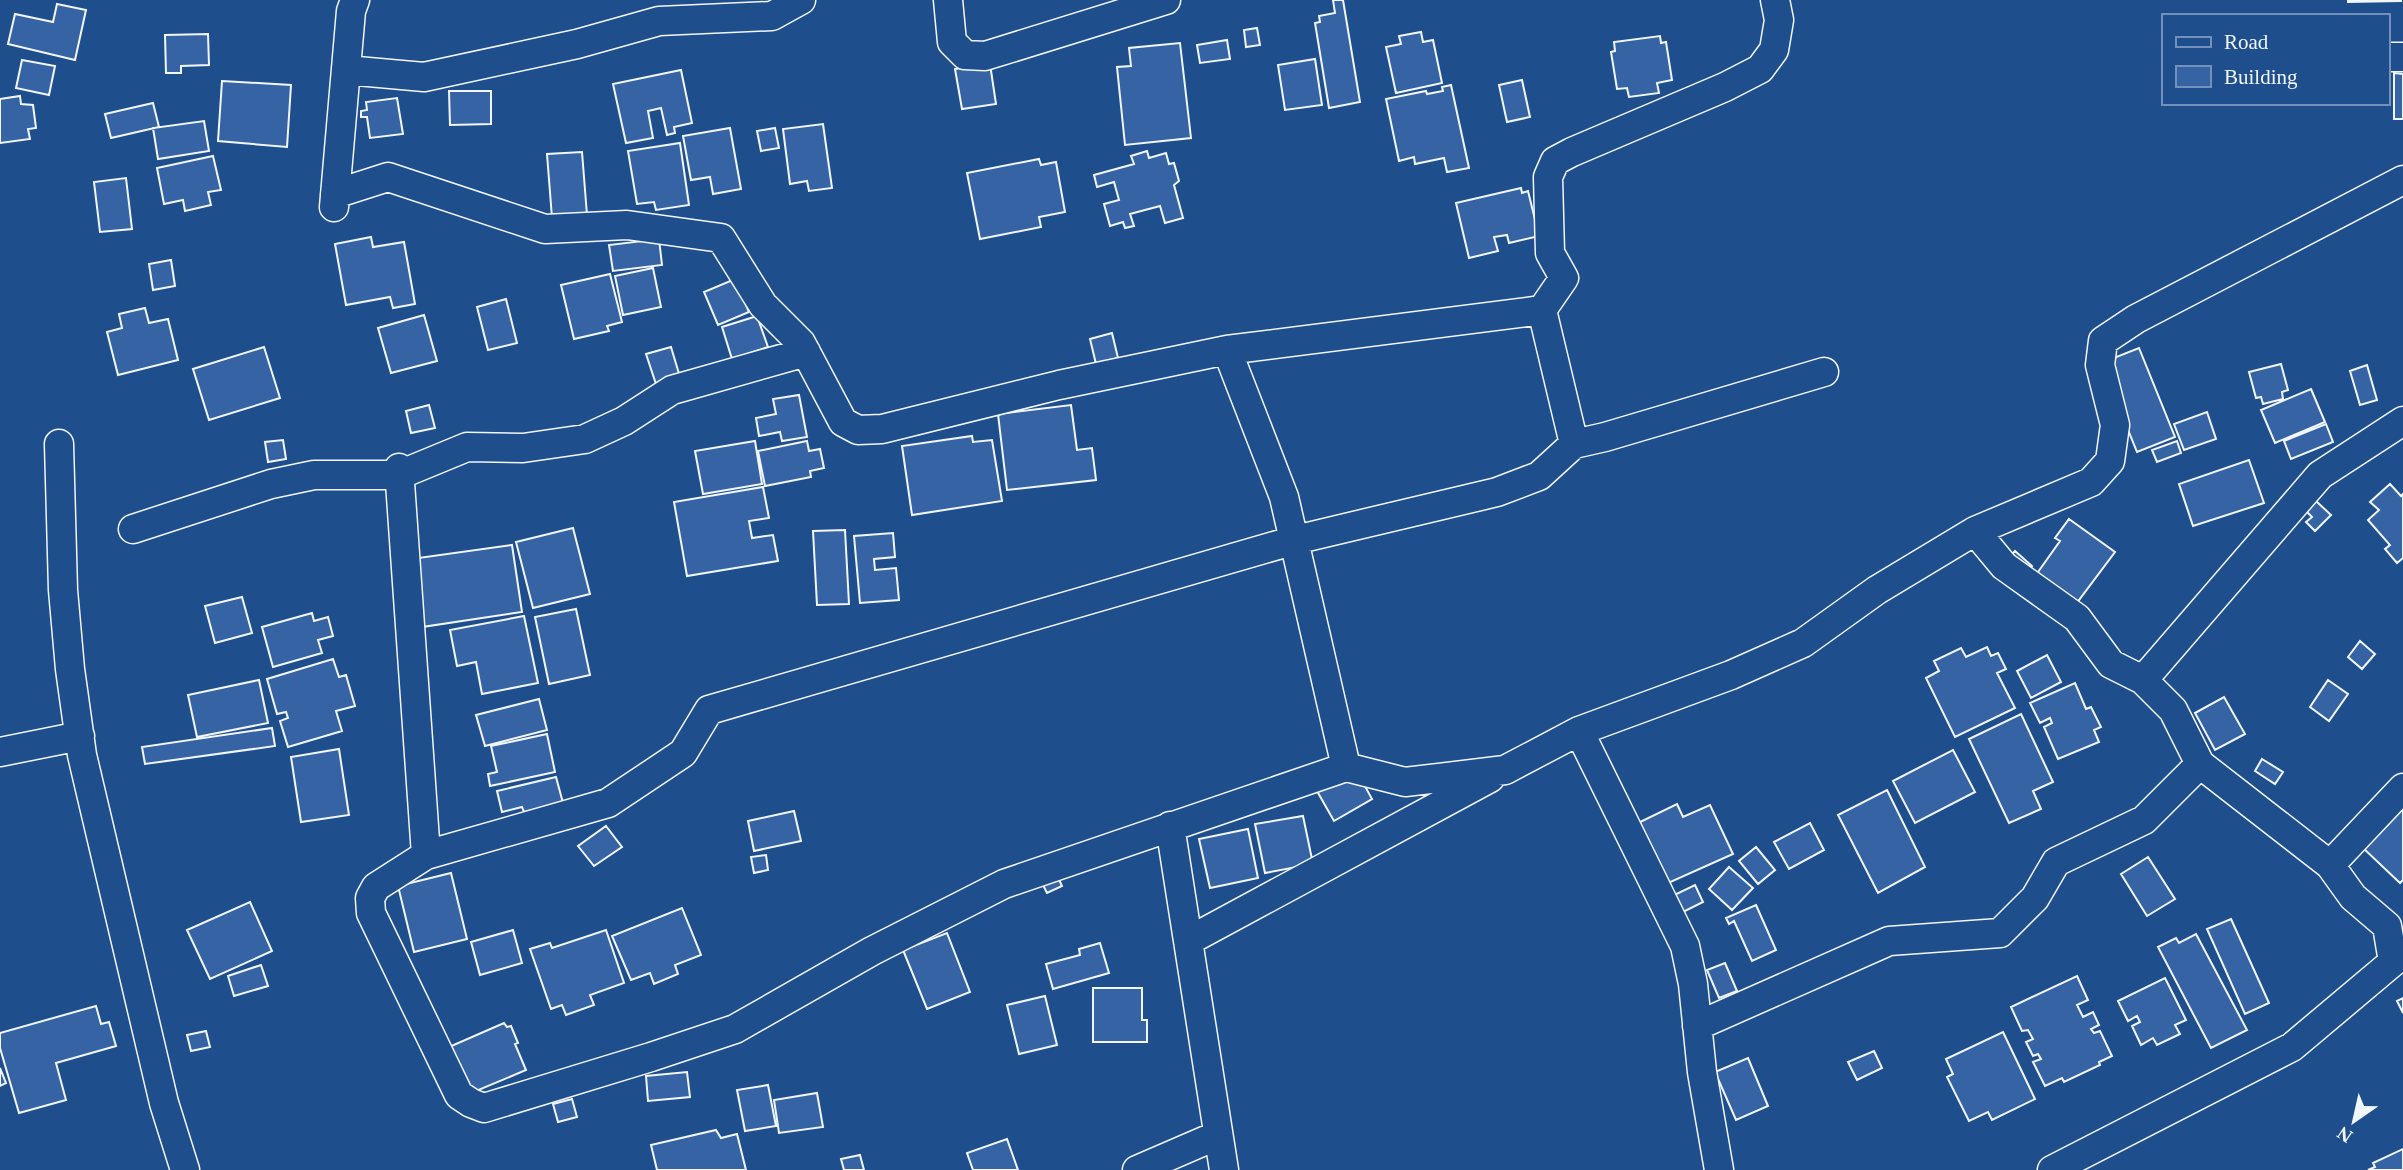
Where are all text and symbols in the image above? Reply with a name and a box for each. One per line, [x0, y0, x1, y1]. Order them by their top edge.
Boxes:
legend [2162, 14, 2389, 105]
text: Road [2224, 30, 2269, 54]
text: Building [2224, 65, 2298, 89]
north arrow [2319, 1086, 2389, 1156]
text: N [2333, 1122, 2356, 1147]

